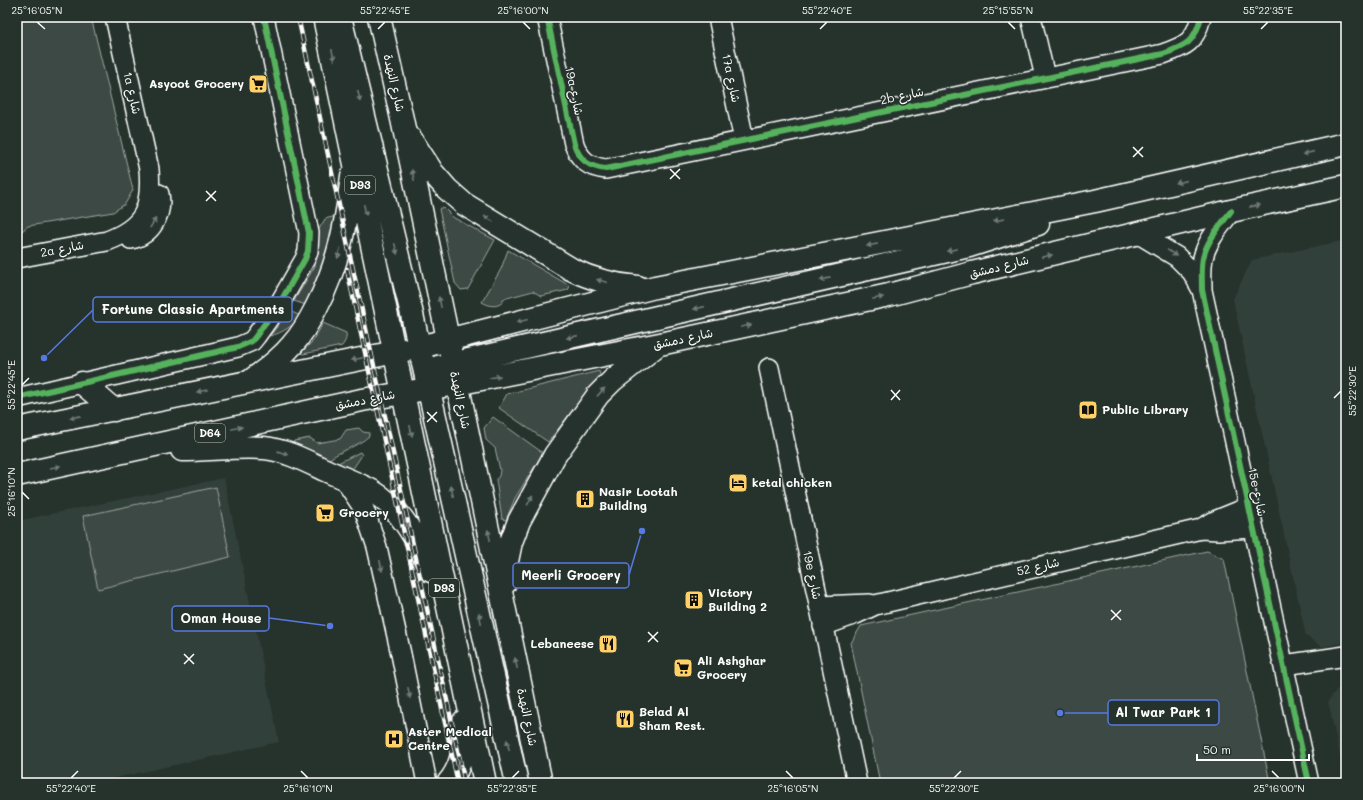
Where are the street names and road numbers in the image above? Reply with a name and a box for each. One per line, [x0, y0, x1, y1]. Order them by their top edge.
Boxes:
street label: شارع النهدة [379, 52, 409, 114]
street label: 17a شارع [717, 52, 745, 104]
street label: 19a شارع [560, 65, 588, 117]
street label: 1a شارع [118, 70, 146, 116]
street label: 2b شارع [879, 83, 925, 109]
road number: D93 [345, 176, 375, 194]
street label: 2a شارع [39, 236, 85, 262]
street label: شارع دمشق [967, 251, 1031, 283]
street label: شارع دمشق [651, 324, 715, 354]
street label: شارع النهدة [445, 369, 475, 431]
street label: شارع دمشق [333, 385, 397, 415]
road number: D64 [195, 424, 225, 442]
street label: 15e شارع [1243, 466, 1271, 518]
street label: 19e شارع [798, 549, 826, 601]
street label: شارع 52 [1015, 553, 1061, 581]
road number: D93 [429, 579, 459, 597]
street label: شارع النهدة [512, 686, 542, 748]

